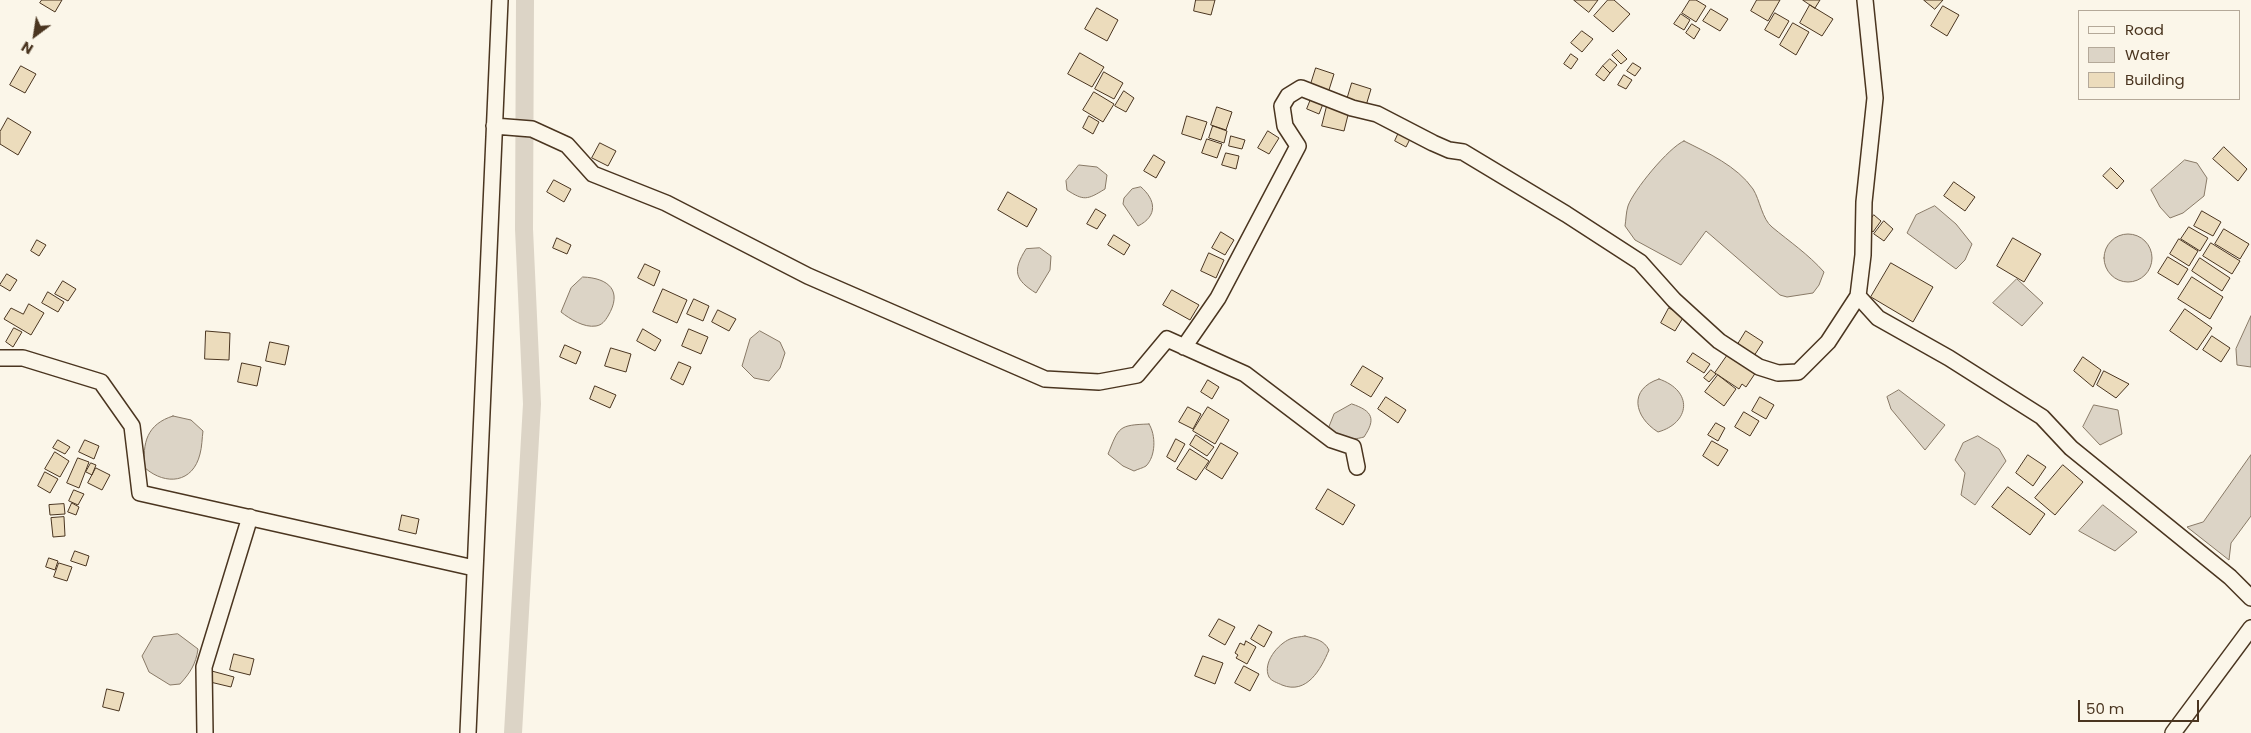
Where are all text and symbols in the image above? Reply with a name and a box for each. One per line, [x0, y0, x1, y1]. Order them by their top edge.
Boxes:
north arrow [10, 10, 60, 60]
legend [2078, 10, 2241, 100]
text: Road [2125, 19, 2164, 40]
text: N [18, 37, 37, 59]
text: Water [2125, 44, 2170, 65]
text: Building [2125, 69, 2185, 90]
scale bar [2081, 690, 2202, 722]
text: 50 m [2086, 698, 2124, 719]

